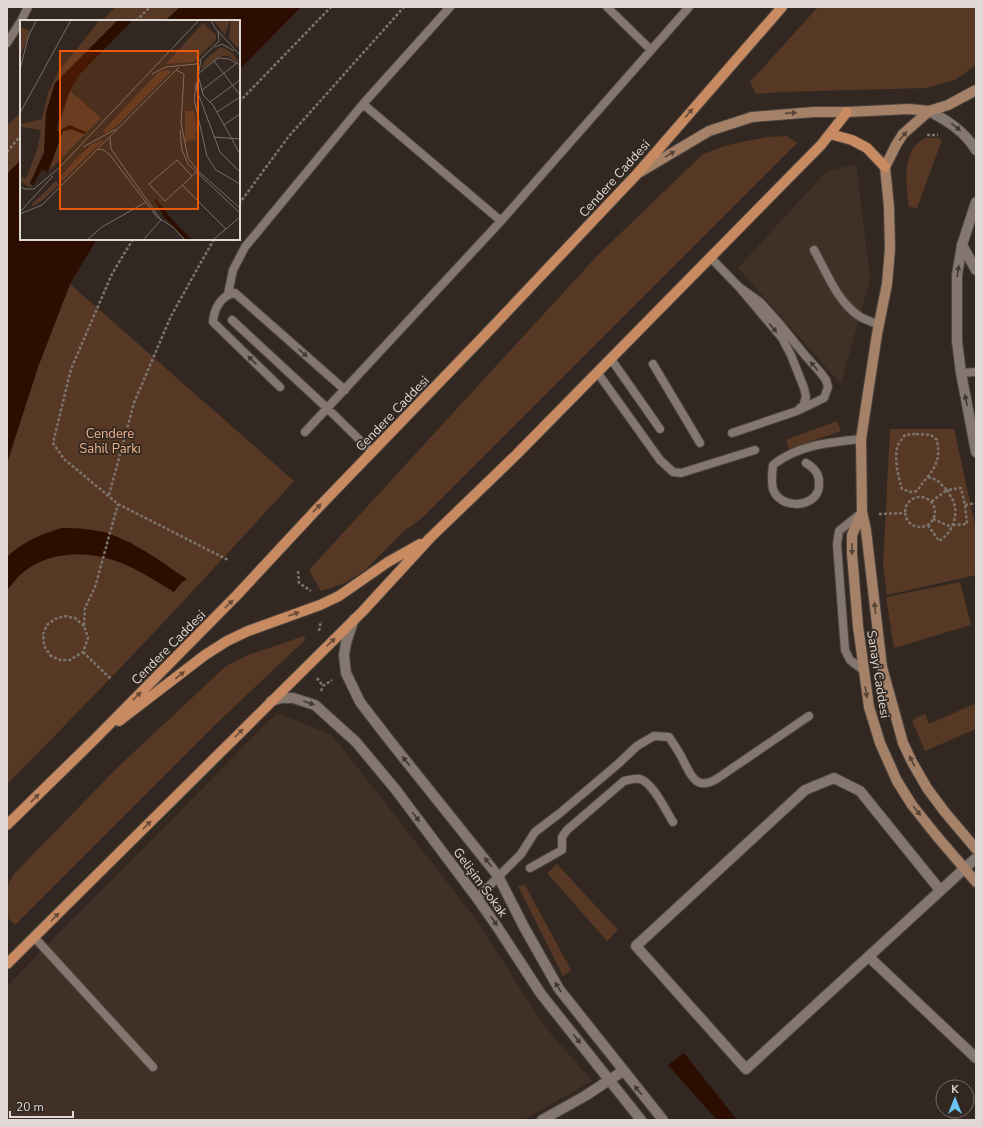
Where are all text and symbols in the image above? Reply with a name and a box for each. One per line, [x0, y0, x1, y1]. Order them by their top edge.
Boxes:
inset map [20, 20, 240, 240]
one-way arrow [685, 107, 694, 118]
one-way arrow [785, 110, 797, 117]
one-way arrow [950, 122, 961, 131]
one-way arrow [899, 130, 908, 141]
street label: Cendere Caddesi [575, 136, 654, 221]
one-way arrow [664, 151, 676, 158]
one-way arrow [955, 265, 961, 277]
one-way arrow [768, 323, 777, 332]
one-way arrow [298, 349, 308, 358]
one-way arrow [247, 355, 257, 365]
one-way arrow [810, 360, 819, 371]
street label: Cendere Caddesi [352, 372, 433, 455]
one-way arrow [963, 394, 969, 406]
park label: Cendere Sahil Parkı [79, 425, 141, 458]
one-way arrow [312, 503, 322, 513]
one-way arrow [849, 543, 855, 556]
one-way arrow [224, 599, 233, 609]
one-way arrow [872, 602, 878, 614]
street label: Cendere Caddesi [127, 606, 210, 689]
one-way arrow [288, 611, 300, 617]
street label: Sanayi Caddesi [862, 629, 894, 719]
one-way arrow [326, 637, 336, 647]
one-way arrow [175, 671, 186, 679]
one-way arrow [863, 686, 869, 698]
one-way arrow [132, 691, 142, 701]
one-way arrow [303, 700, 315, 706]
one-way arrow [234, 728, 243, 738]
one-way arrow [909, 755, 915, 767]
one-way arrow [401, 756, 410, 767]
one-way arrow [30, 793, 40, 803]
one-way arrow [912, 805, 921, 816]
one-way arrow [412, 812, 420, 822]
one-way arrow [142, 820, 152, 830]
street label: Gelişim Sokak [449, 844, 512, 921]
one-way arrow [483, 857, 492, 868]
one-way arrow [50, 912, 60, 922]
one-way arrow [490, 916, 498, 927]
one-way arrow [555, 981, 562, 993]
one-way arrow [572, 1033, 581, 1044]
north arrow [935, 1079, 975, 1119]
text: K [951, 1082, 959, 1097]
one-way arrow [634, 1084, 643, 1095]
scale bar [10, 1093, 73, 1119]
text: 20 m [16, 1099, 44, 1115]

